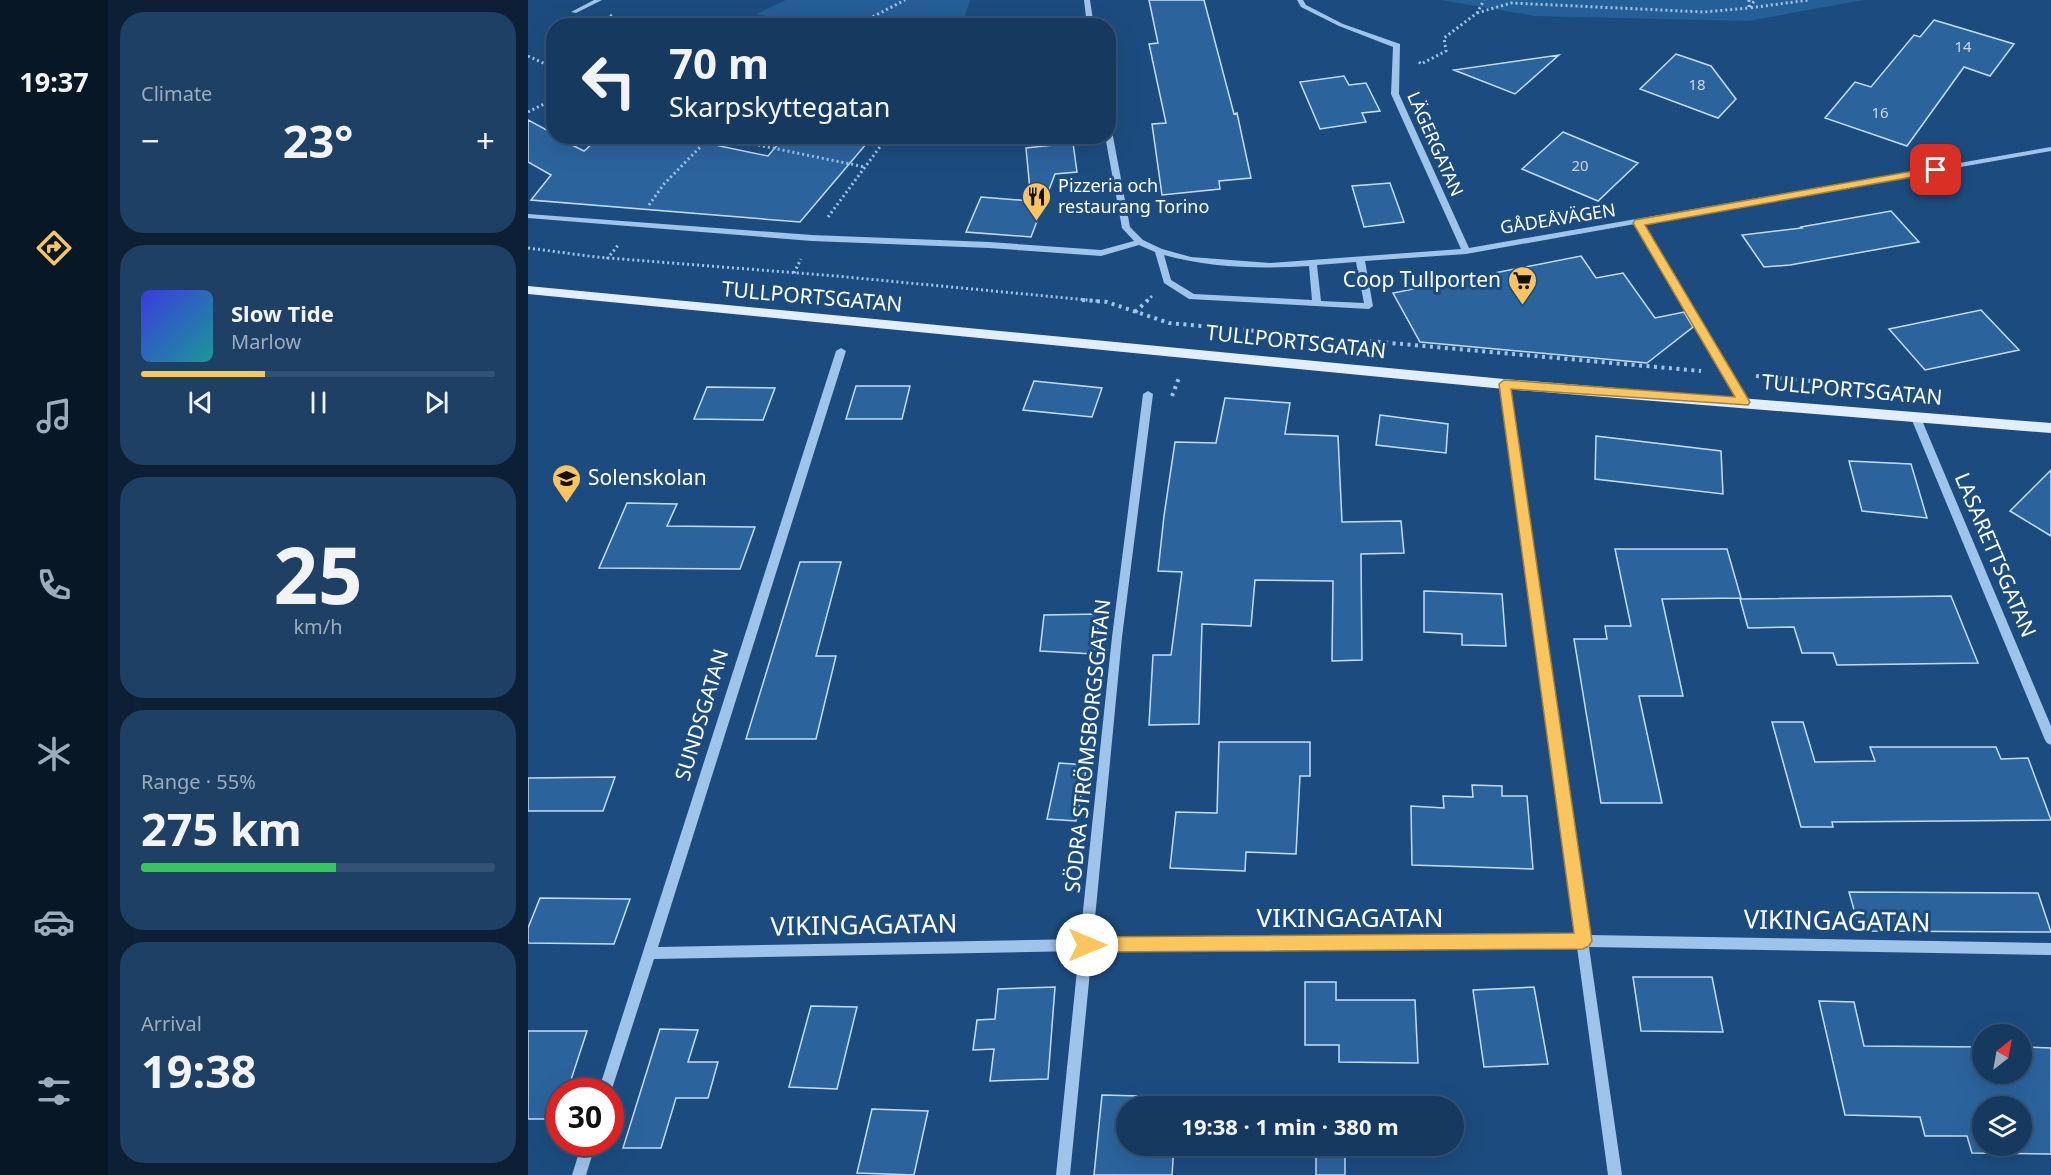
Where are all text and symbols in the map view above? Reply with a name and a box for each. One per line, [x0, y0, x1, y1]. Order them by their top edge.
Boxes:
text: 70 m [669, 34, 769, 91]
house number: 14 [1954, 36, 1972, 56]
icon: left [570, 42, 648, 120]
text: 19:37 [19, 63, 89, 100]
house number: 18 [1688, 74, 1706, 94]
text: Climate [141, 80, 212, 107]
street label: LÄGERGATAN [1402, 87, 1470, 200]
text: Skarpskyttegatan [669, 88, 890, 125]
house number: 16 [1871, 102, 1889, 122]
text: 23° [283, 110, 353, 171]
text: − [141, 118, 160, 163]
text: + [476, 118, 495, 163]
pin [1910, 144, 1961, 195]
icon: arrive [1919, 153, 1952, 186]
house number: 20 [1571, 155, 1589, 175]
place label: Pizzeria och restaurang Torino [1058, 173, 1209, 218]
restaurant icon: Pizzeria och restaurang Torino [1021, 180, 1053, 222]
street label: GÅDEÅVÄGEN [1498, 197, 1617, 239]
icon: directions [33, 227, 75, 269]
supermarket icon: Coop Tullporten [1506, 264, 1538, 306]
place label: Coop Tullporten [1343, 265, 1501, 293]
street label: TULLPORTSGATAN [721, 274, 904, 318]
text: Slow Tide [231, 298, 334, 328]
street label: TULLPORTSGATAN [1205, 318, 1388, 364]
text: Marlow [231, 328, 301, 355]
street label: TULLPORTSGATAN [1761, 367, 1944, 411]
icon: previous [184, 386, 217, 419]
icon: pause [302, 386, 335, 419]
icon: next [420, 386, 453, 419]
icon: music [33, 395, 75, 437]
school or university icon: Solenskolan [551, 462, 583, 504]
place label: Solenskolan [588, 463, 707, 491]
street label: LASARETTSGATAN [1949, 468, 2043, 641]
text: 25 [273, 521, 363, 627]
icon: phone [33, 564, 75, 606]
street label: SÖDRA STRÖMSBORGSGATAN [1058, 598, 1116, 894]
text: km/h [293, 613, 343, 640]
street label: SUNDSGATAN [668, 645, 734, 784]
icon: climate [33, 733, 75, 775]
text: Range · 55% [141, 768, 256, 795]
text: 275 km [141, 798, 302, 859]
street label: VIKINGAGATAN [1257, 899, 1443, 935]
street label: VIKINGAGATAN [1743, 900, 1931, 940]
icon: car [33, 901, 75, 943]
street label: VIKINGAGATAN [770, 904, 958, 944]
position arrow [1055, 913, 1119, 977]
text: Arrival [141, 1010, 202, 1037]
north arrow [1972, 1024, 2032, 1084]
map controls [1972, 1024, 2032, 1156]
text: 19:38 [141, 1040, 257, 1101]
icon: filters [33, 1070, 75, 1112]
speed limit sign: 30 [546, 1078, 624, 1156]
button: layers [1972, 1096, 2032, 1156]
text: 19:38 · 1 min · 380 m [1181, 1111, 1399, 1141]

